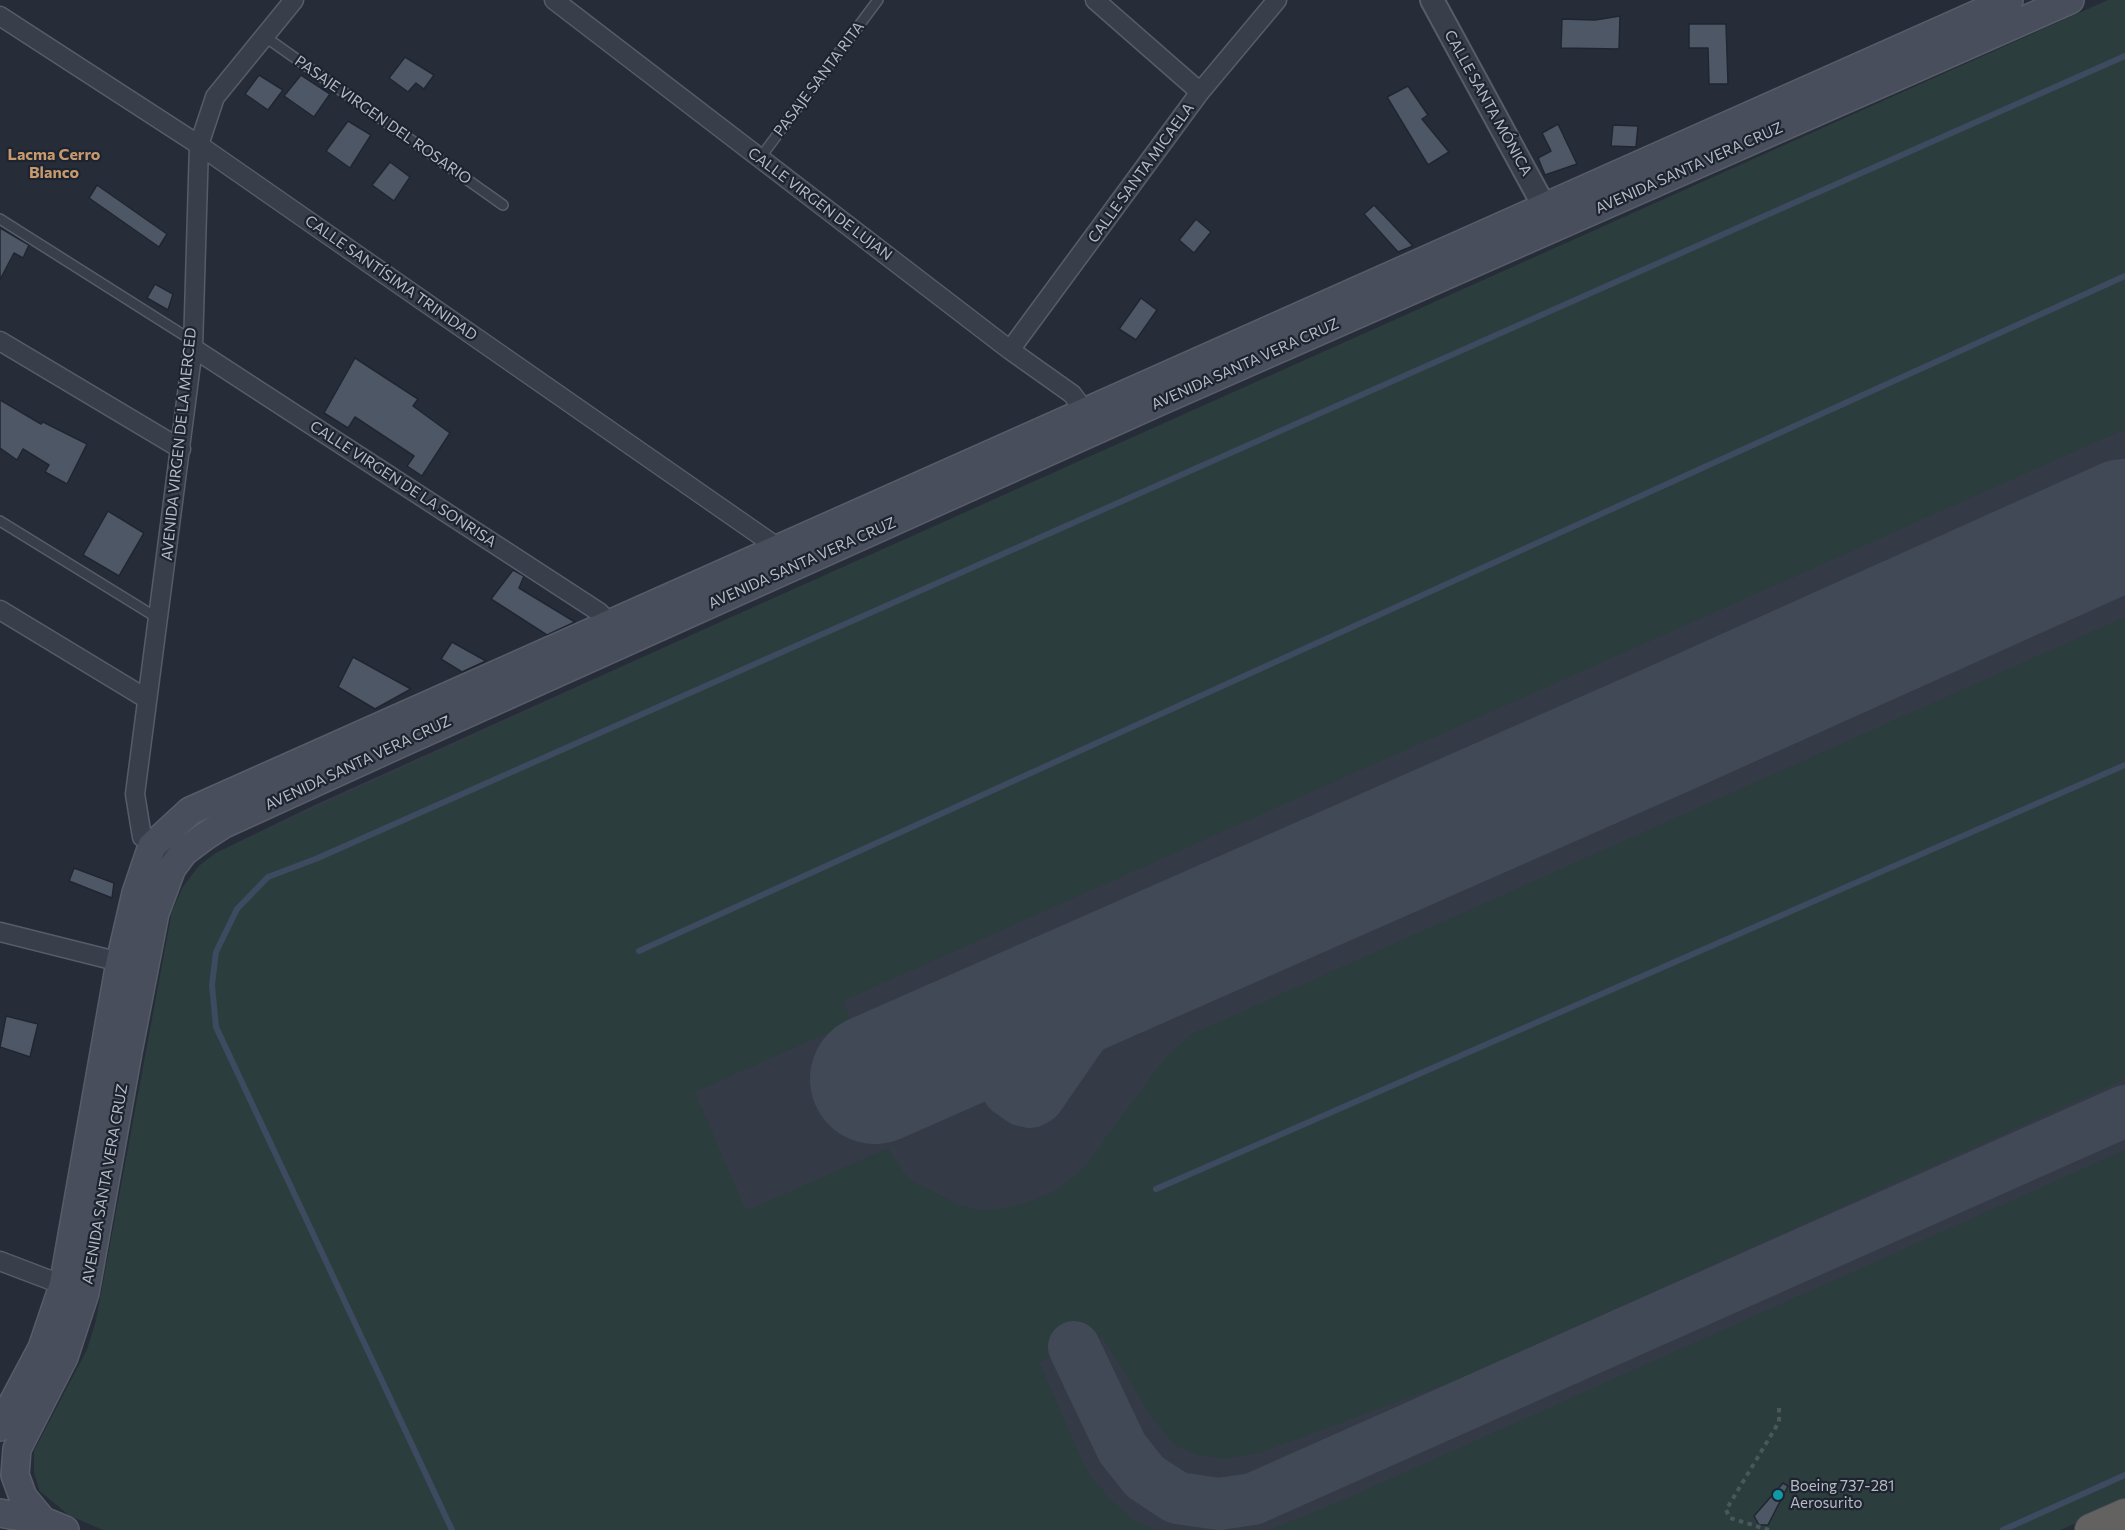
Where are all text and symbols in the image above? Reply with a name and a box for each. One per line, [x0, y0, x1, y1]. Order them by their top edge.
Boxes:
street label: PASAJE SANTA RITA [770, 18, 868, 140]
street label: CALLE SANTA MÓNICA [1440, 27, 1536, 179]
street label: PASAJE VIRGEN DEL ROSARIO [291, 52, 475, 188]
street label: CALLE SANTA MICAELA [1084, 100, 1198, 246]
street label: AVENIDA SANTA VERA CRUZ [1592, 118, 1786, 218]
street label: CALLE VIRGEN DE LUJAN [744, 144, 896, 264]
district label: Lacma Cerro Blanco [8, 145, 100, 183]
street label: CALLE SANTÍSIMA TRINIDAD [302, 212, 480, 344]
street label: AVENIDA SANTA VERA CRUZ [1148, 314, 1342, 414]
street label: AVENIDA VIRGEN DE LA MERCED [158, 327, 200, 561]
street label: CALLE VIRGEN DE LA SONRISA [307, 417, 499, 551]
street label: AVENIDA SANTA VERA CRUZ [705, 513, 899, 613]
street label: AVENIDA SANTA VERA CRUZ [262, 712, 454, 814]
street label: AVENIDA SANTA VERA CRUZ [78, 1082, 132, 1286]
place label: Boeing 737-281 Aerosurito [1790, 1477, 1894, 1512]
marker: Boeing 737-281 Aerosurito [1771, 1488, 1785, 1502]

